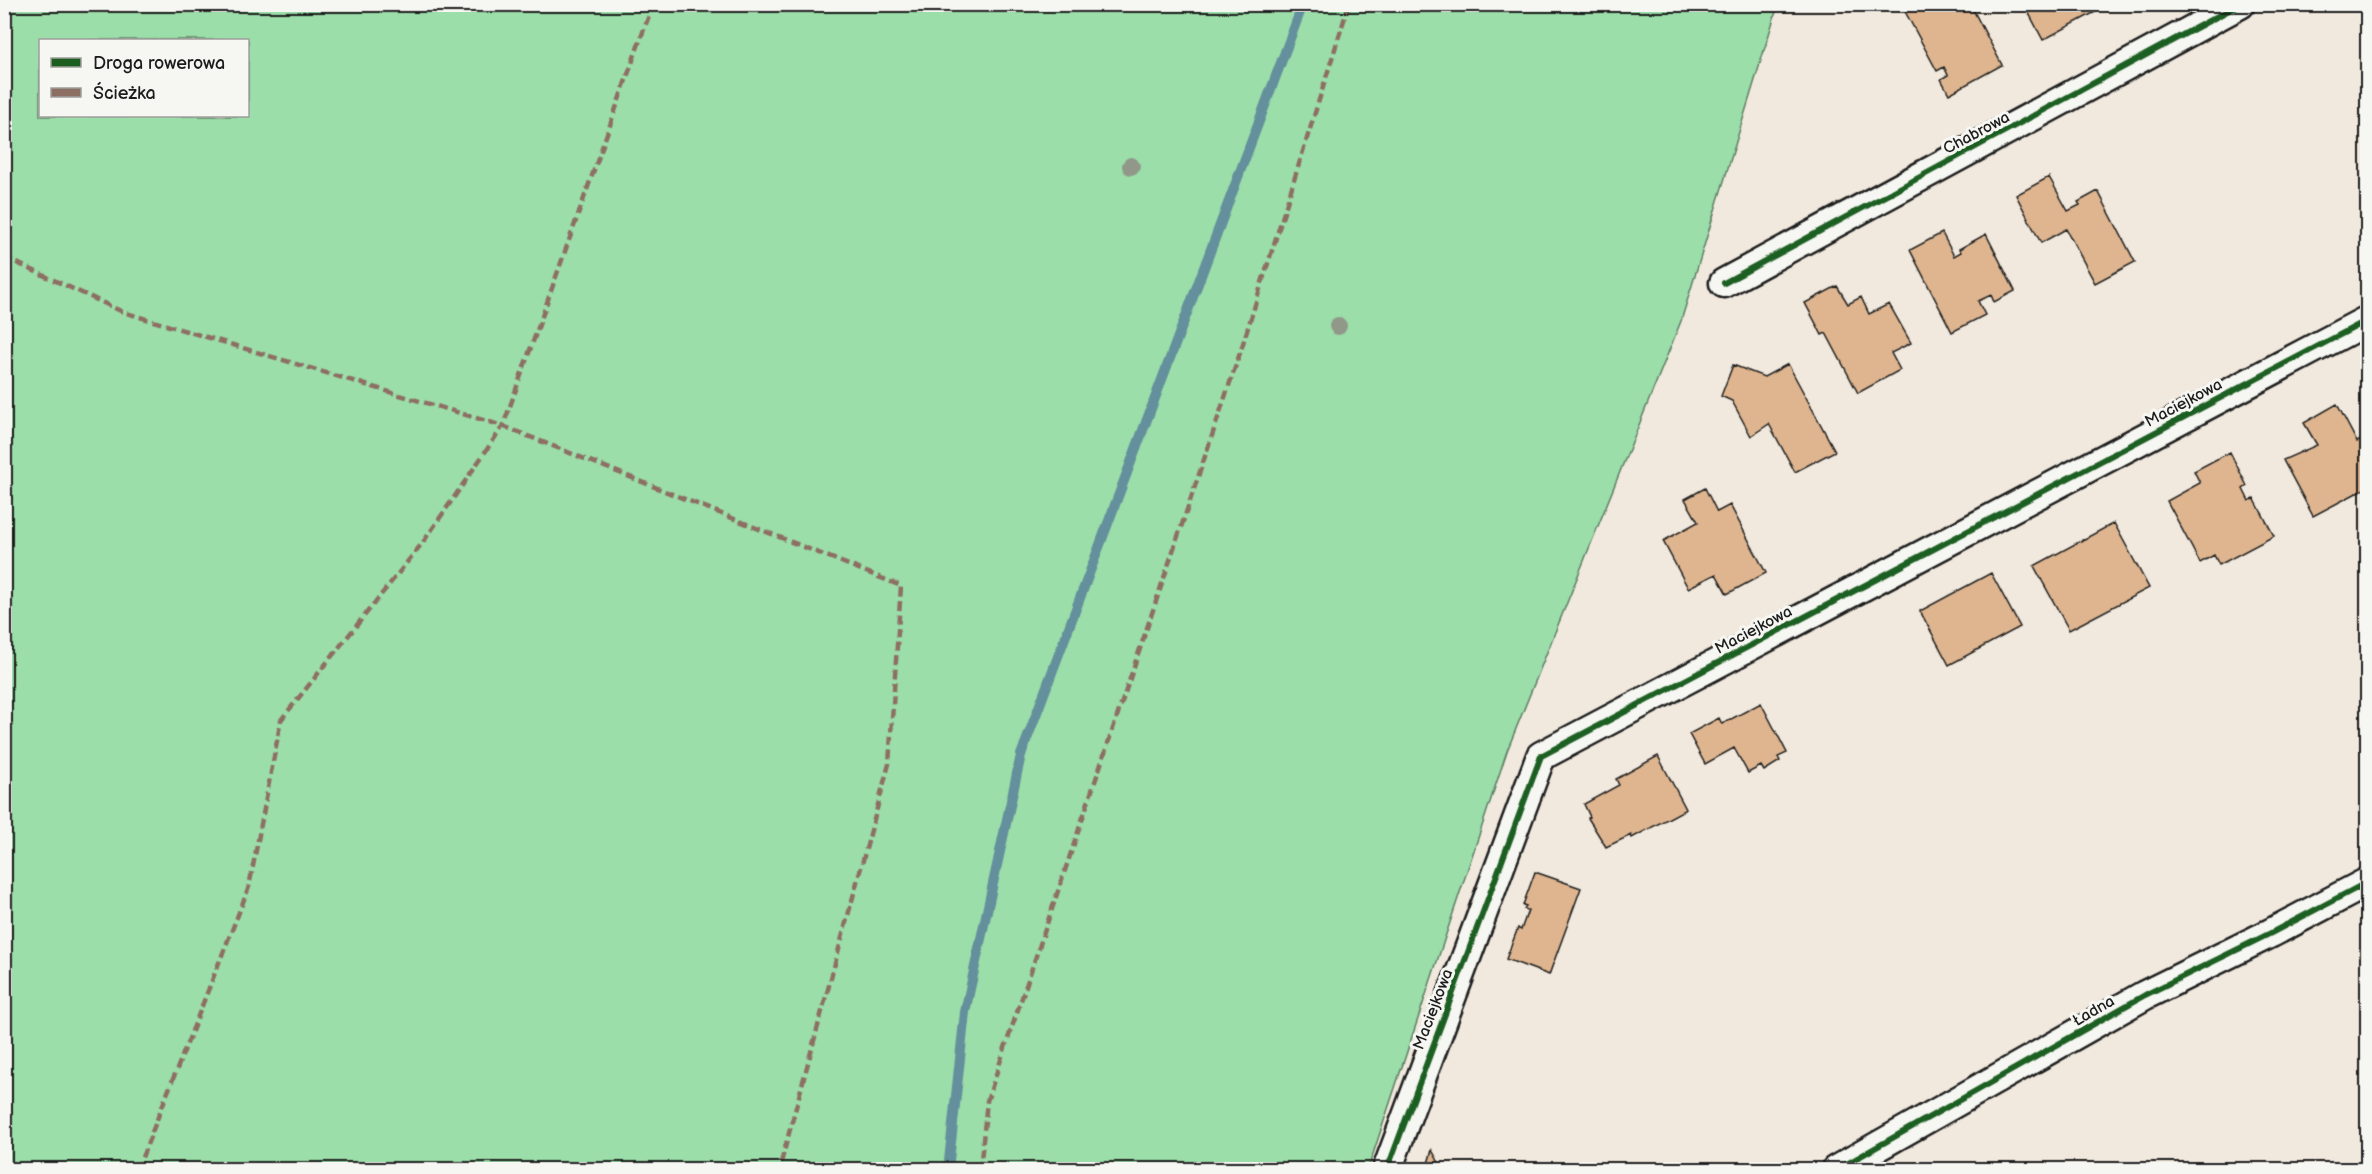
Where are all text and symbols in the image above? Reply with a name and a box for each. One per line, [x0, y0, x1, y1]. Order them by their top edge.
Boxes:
legend [39, 39, 249, 117]
text: Droga rowerowa [93, 53, 225, 74]
text: Ścieżka [93, 81, 156, 104]
street label: Chabrowa [1940, 108, 2013, 159]
street label: Maciejkowa [2142, 375, 2226, 432]
street label: Maciejkowa [1712, 602, 1796, 659]
street label: Maciejkowa [1409, 967, 1457, 1052]
street label: Ładna [2069, 992, 2118, 1031]

